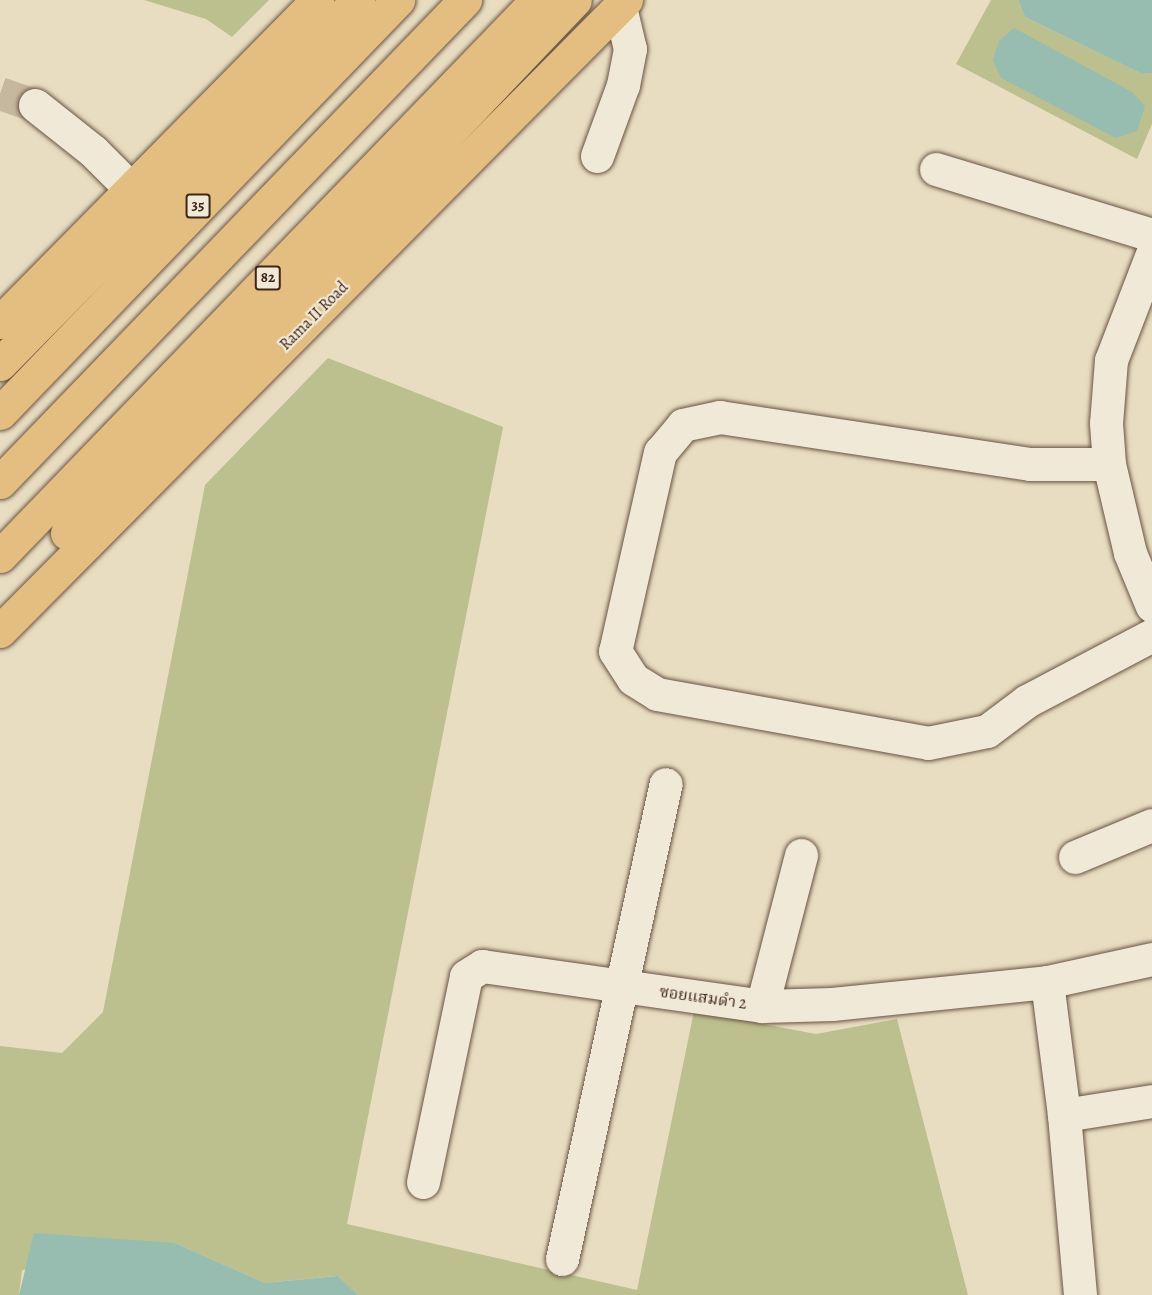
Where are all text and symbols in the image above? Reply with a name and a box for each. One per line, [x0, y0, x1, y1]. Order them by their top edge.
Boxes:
road number: 35 [184, 194, 212, 218]
road number: 82 [254, 266, 282, 290]
street label: Rama II Road [276, 278, 352, 354]
street label: ซอยแสมดำ 2 [658, 982, 748, 1014]

